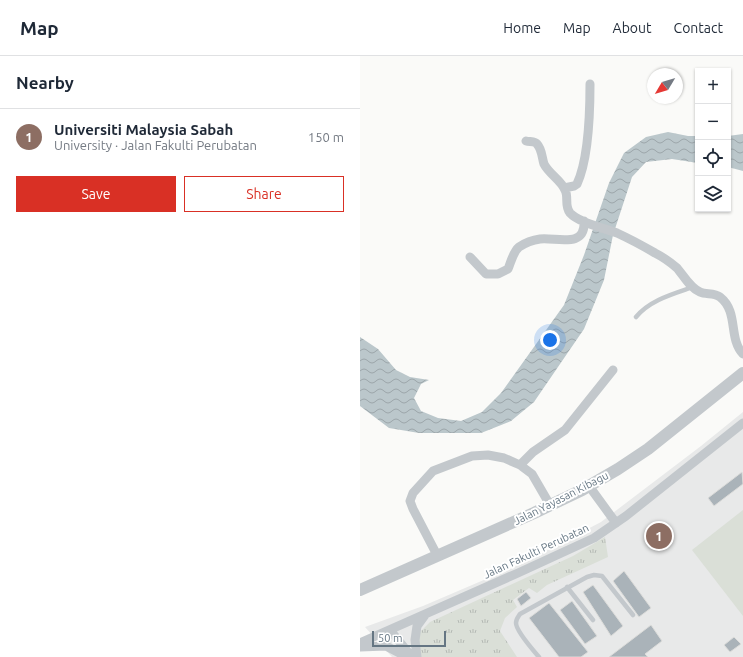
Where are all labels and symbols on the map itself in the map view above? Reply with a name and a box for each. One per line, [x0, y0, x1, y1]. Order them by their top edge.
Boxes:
north arrow [647, 68, 683, 104]
your location [540, 330, 560, 350]
street label: Jalan Yayasan Kibagu [512, 469, 610, 527]
street label: Jalan Fakulti Perubatan [481, 521, 591, 581]
pin: 1 [646, 521, 672, 551]
scale bar [372, 629, 446, 648]

